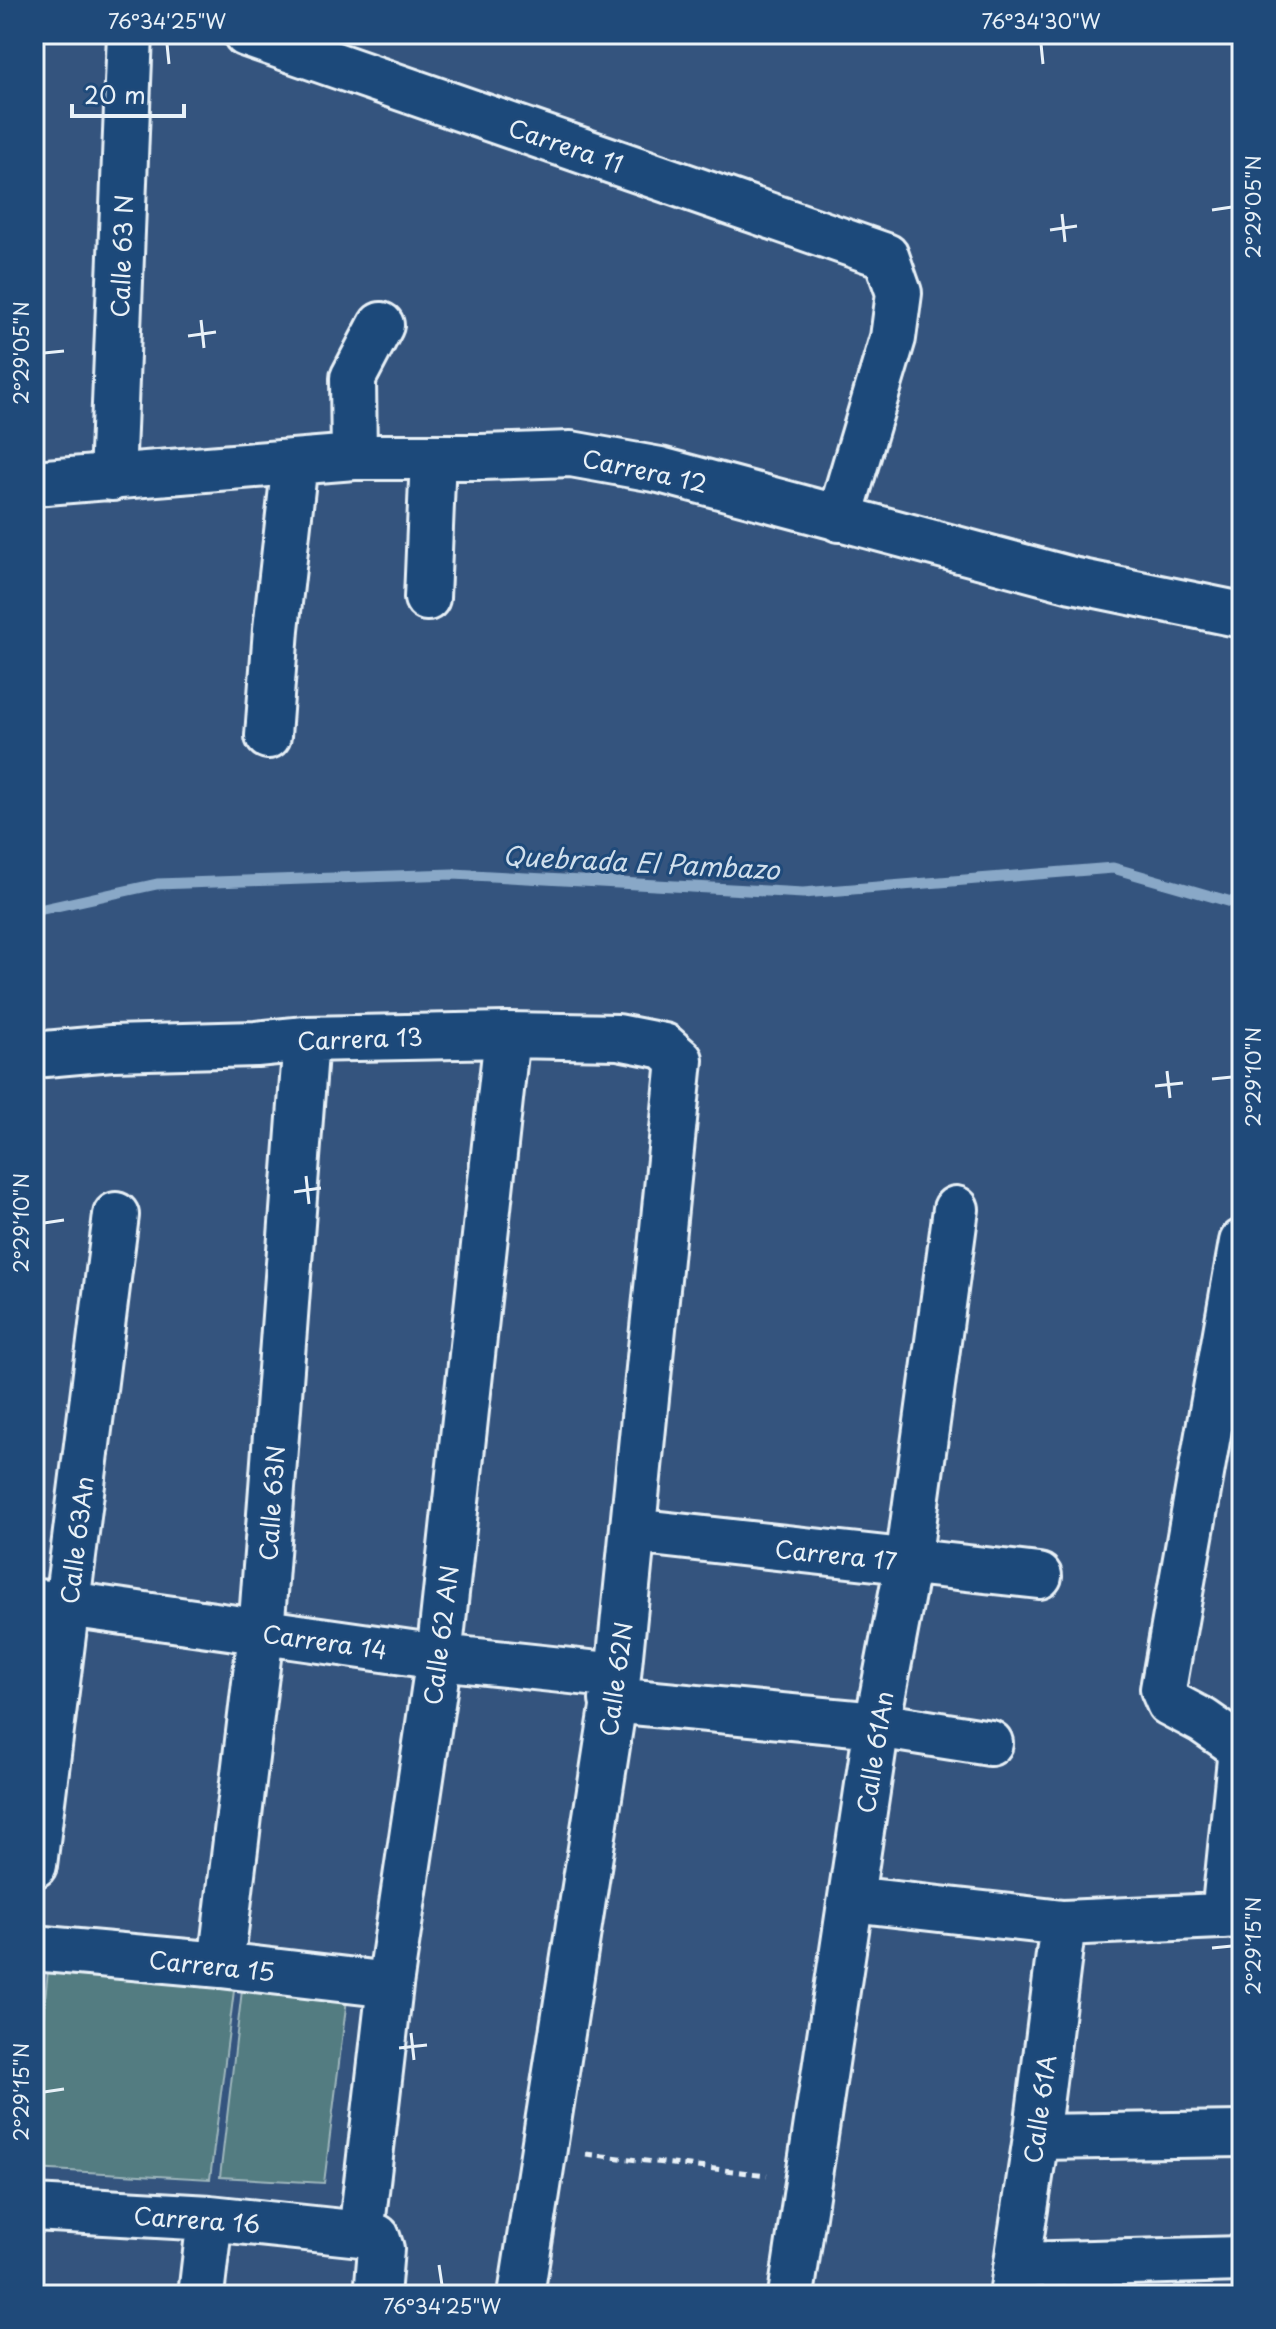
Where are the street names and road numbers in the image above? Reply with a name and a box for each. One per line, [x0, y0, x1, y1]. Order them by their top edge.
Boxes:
street label: Carrera 11 [504, 109, 628, 181]
street label: Calle 63 N [101, 194, 141, 318]
street label: Carrera 12 [579, 439, 711, 501]
street label: Carrera 13 [297, 1018, 423, 1058]
street label: Calle 63N [249, 1444, 293, 1562]
street label: Calle 63An [50, 1474, 102, 1606]
street label: Carrera 17 [773, 1530, 899, 1578]
street label: Calle 62 AN [414, 1563, 466, 1707]
street label: Carrera 14 [260, 1614, 390, 1668]
street label: Calle 62N [589, 1619, 641, 1739]
street label: Calle 61An [847, 1688, 901, 1816]
street label: Carrera 15 [147, 1940, 277, 1990]
street label: Calle 61A [1014, 2052, 1064, 2166]
street label: Carrera 16 [133, 2197, 261, 2241]

